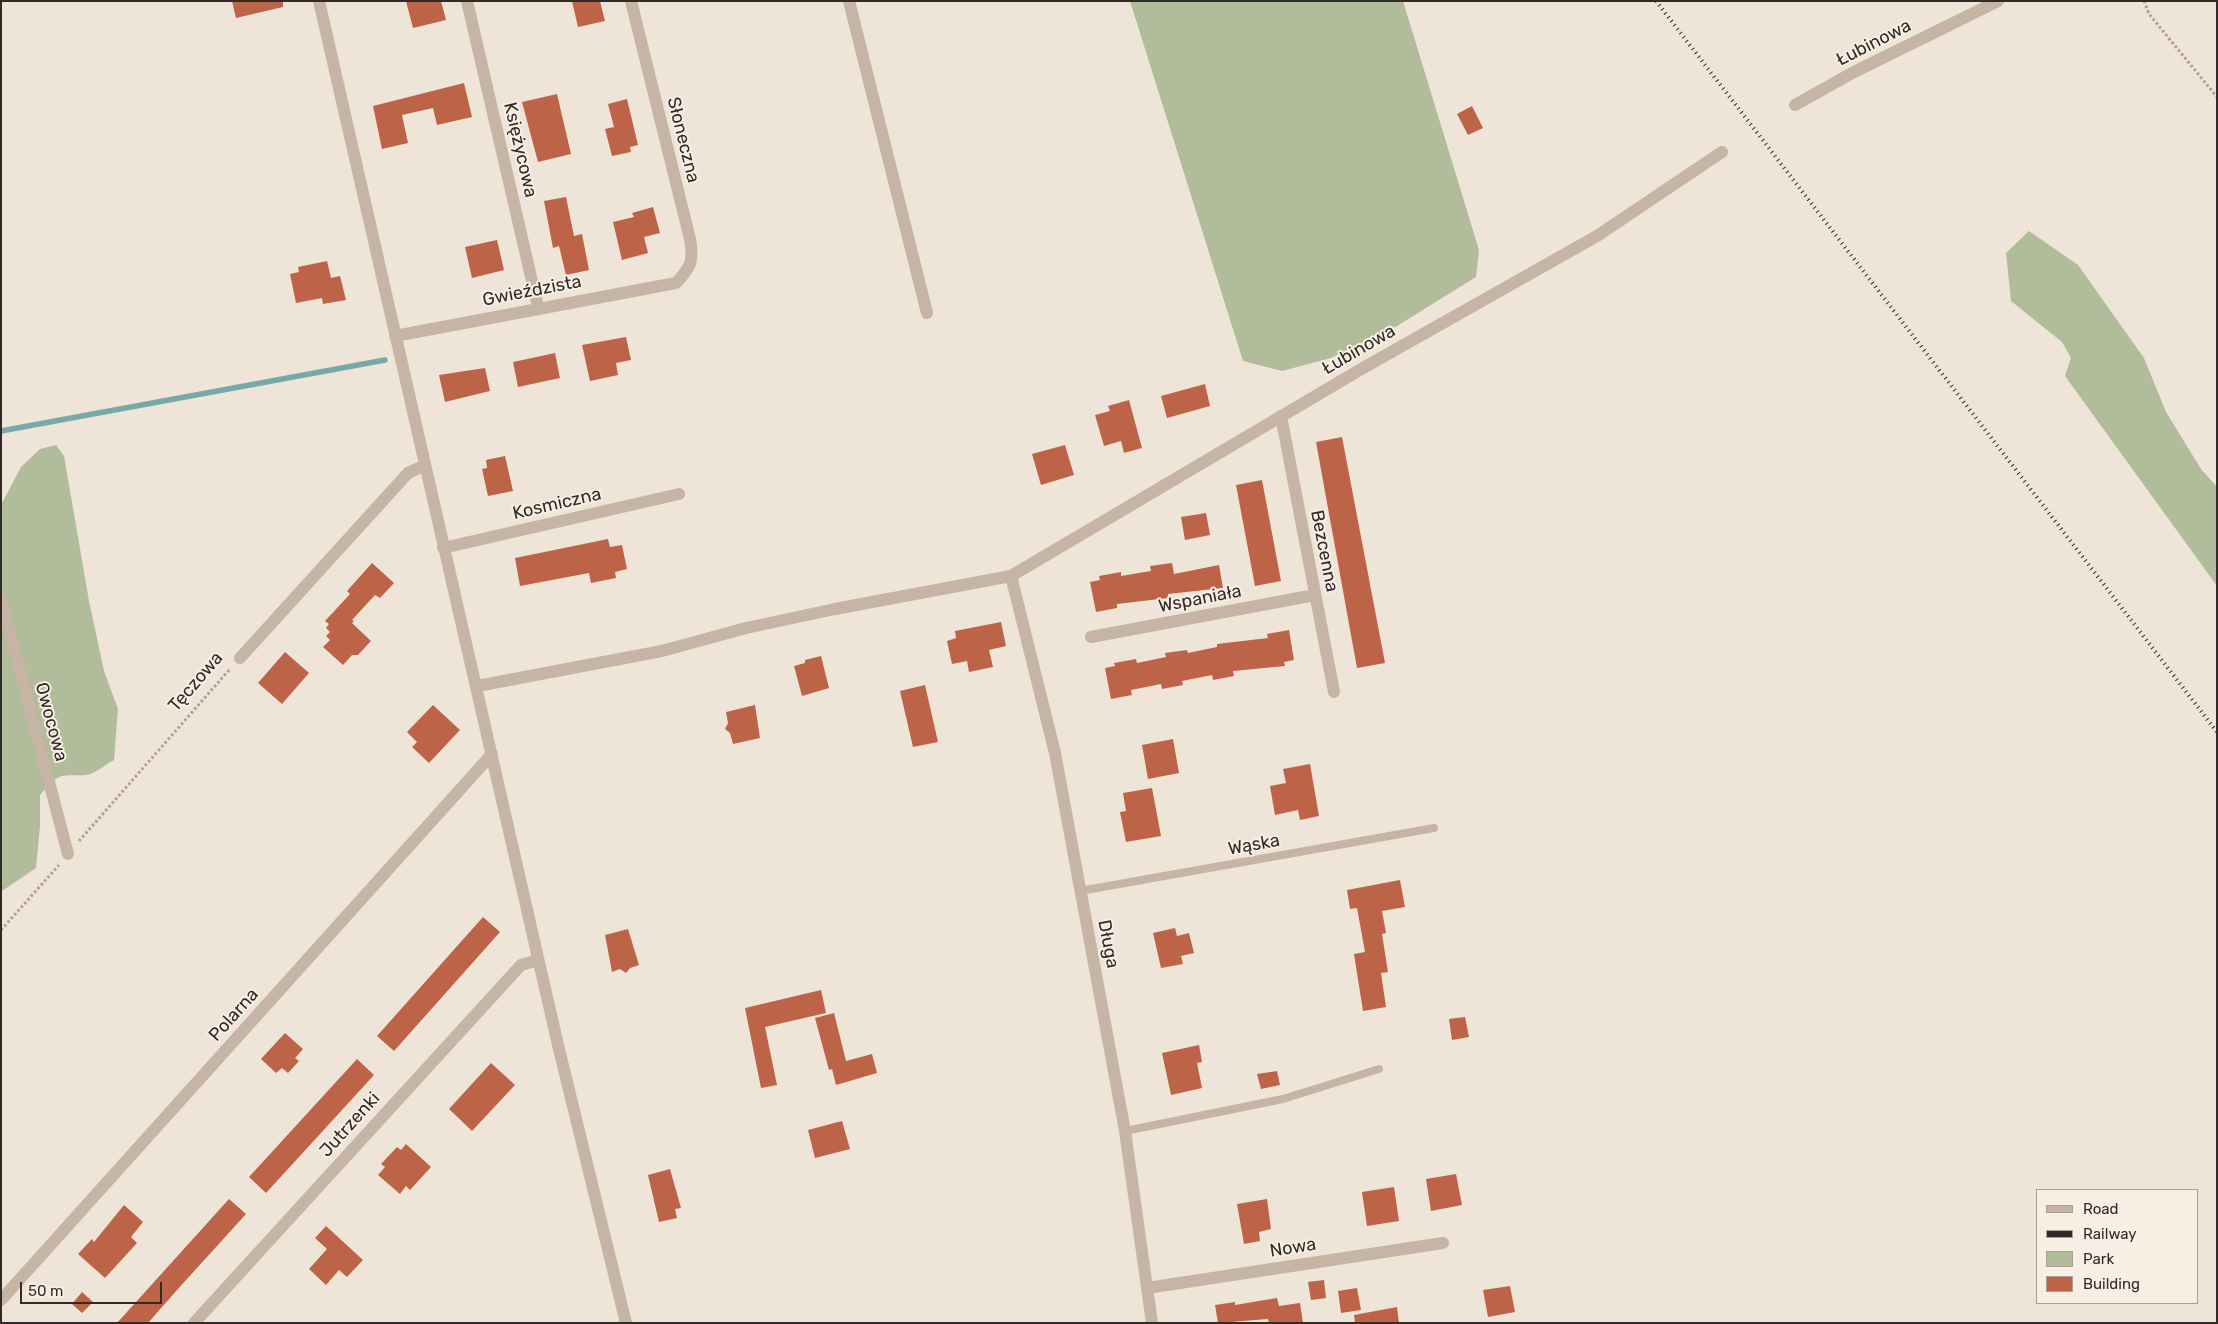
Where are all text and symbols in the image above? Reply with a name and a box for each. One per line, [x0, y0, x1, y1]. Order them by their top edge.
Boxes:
street label: Łubinowa [1833, 15, 1915, 71]
street label: Słoneczna [662, 95, 704, 185]
street label: Księżycowa [499, 100, 541, 200]
street label: Gwieździsta [481, 271, 583, 311]
street label: Łubinowa [1319, 320, 1399, 380]
street label: Kosmiczna [511, 483, 603, 525]
street label: Bezcenna [1305, 508, 1343, 594]
street label: Wspaniała [1157, 580, 1243, 618]
street label: Tęczowa [164, 648, 228, 716]
street label: Owocowa [30, 680, 72, 764]
street label: Wąska [1226, 830, 1282, 860]
street label: Długa [1093, 918, 1123, 970]
street label: Polarna [205, 984, 263, 1046]
street label: Jutrzenki [315, 1088, 385, 1162]
legend [2036, 1189, 2198, 1304]
text: Road [2083, 1200, 2119, 1218]
text: Railway [2083, 1225, 2137, 1243]
street label: Nowa [1268, 1234, 1318, 1262]
text: Park [2083, 1250, 2114, 1268]
scale bar [22, 1272, 165, 1304]
text: Building [2083, 1275, 2140, 1293]
text: 50 m [28, 1282, 63, 1300]

